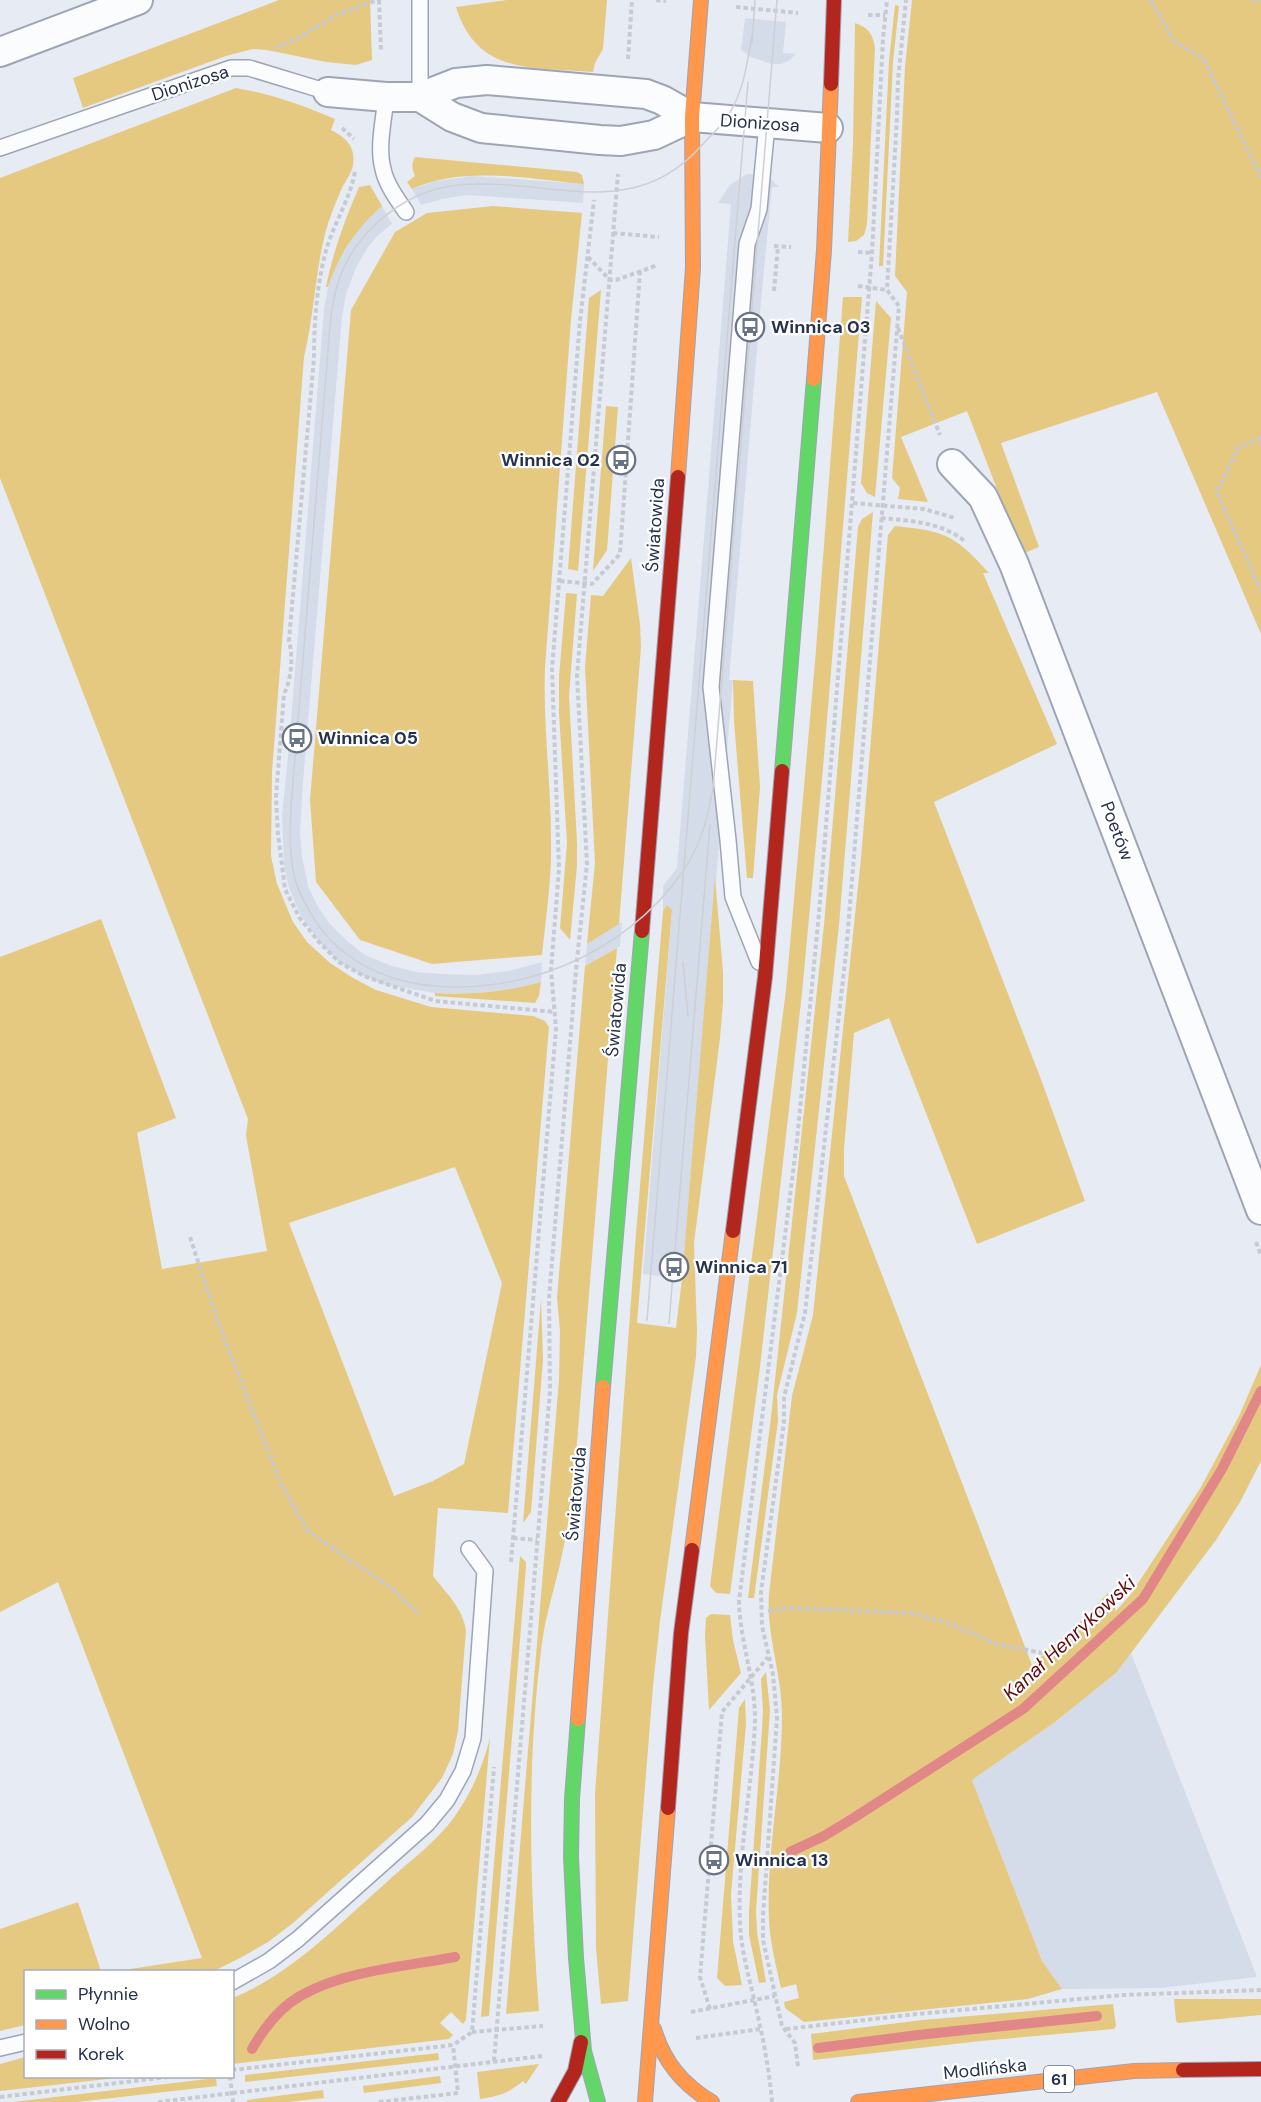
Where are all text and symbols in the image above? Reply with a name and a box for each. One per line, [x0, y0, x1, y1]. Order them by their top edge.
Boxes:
street label: Dionizosa [148, 59, 232, 107]
street label: Dionizosa [719, 108, 801, 138]
bus stop icon: Winnica 03 [734, 311, 766, 343]
place label: Winnica 03 [771, 315, 871, 339]
bus stop icon: Winnica 02 [605, 444, 637, 476]
place label: Winnica 02 [501, 448, 600, 472]
street label: Światowida [640, 477, 670, 573]
bus stop icon: Winnica 05 [281, 722, 313, 754]
place label: Winnica 05 [318, 726, 418, 750]
street label: Poetów [1095, 798, 1139, 864]
street label: Światowida [600, 962, 632, 1058]
bus stop icon: Winnica 71 [658, 1251, 690, 1283]
place label: Winnica 71 [695, 1255, 788, 1279]
street label: Światowida [560, 1446, 592, 1542]
water label: Kanał Henrykowski [997, 1569, 1142, 1706]
bus stop icon: Winnica 13 [698, 1844, 730, 1876]
place label: Winnica 13 [735, 1848, 829, 1872]
legend [24, 1970, 234, 2078]
text: Płynnie [78, 1982, 138, 2006]
text: Wolno [78, 2012, 130, 2036]
text: Korek [78, 2042, 124, 2066]
street label: Modlińska [942, 2053, 1028, 2085]
road number: 61 [1044, 2066, 1074, 2092]

